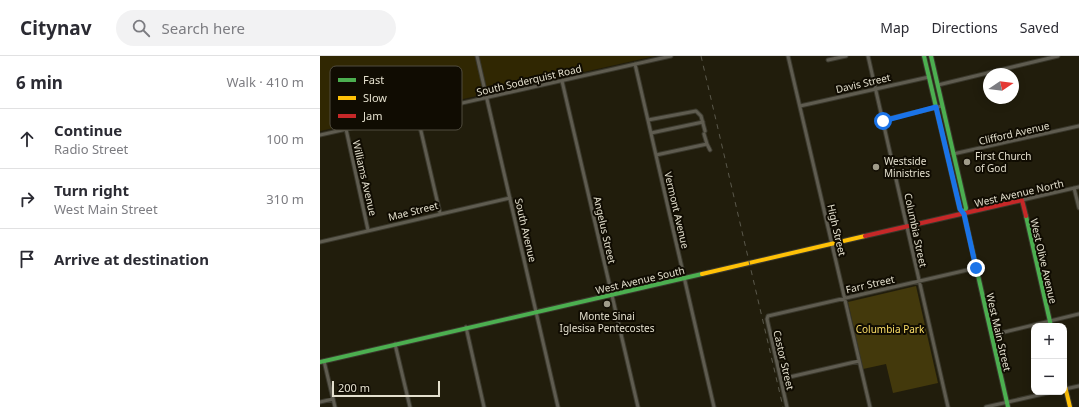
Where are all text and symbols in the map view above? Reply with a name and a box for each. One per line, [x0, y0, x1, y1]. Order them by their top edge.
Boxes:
search box [116, 10, 396, 46]
text: Citynav [20, 15, 92, 41]
icon: search [130, 17, 152, 39]
text: Search here [162, 18, 245, 38]
text: Map [880, 18, 909, 37]
text: Directions [931, 18, 998, 37]
text: Saved [1020, 18, 1059, 37]
street label: South Soderquist Road [475, 61, 583, 99]
legend [330, 66, 462, 130]
north arrow [983, 68, 1019, 104]
street label: Davis Street [834, 70, 892, 96]
text: 6 min [16, 71, 63, 94]
text: Fast [363, 72, 384, 87]
text: Walk · 410 m [226, 73, 304, 91]
text: Slow [363, 90, 387, 105]
text: Jam [362, 108, 382, 123]
route start [874, 112, 892, 130]
street label: Clifford Avenue [977, 118, 1051, 148]
text: Continue [54, 120, 122, 140]
icon: ahead [16, 128, 38, 150]
text: 100 m [266, 130, 304, 148]
street label: Williams Avenue [350, 139, 381, 217]
text: Radio Street [54, 140, 128, 158]
place label: First Church of God [975, 149, 1032, 175]
place label: Westside Ministries [884, 154, 930, 180]
marker: First Church of God [962, 157, 972, 167]
marker: Westside Ministries [871, 162, 881, 172]
street label: Vermont Avenue [661, 170, 693, 250]
street label: West Avenue North [973, 176, 1065, 210]
text: Turn right [54, 180, 129, 200]
icon: right [16, 188, 38, 210]
text: 310 m [266, 190, 304, 208]
street label: Columbia Street [901, 192, 931, 269]
street label: Angelus Street [590, 195, 620, 265]
street label: South Avenue [512, 197, 540, 264]
street label: Mae Street [387, 198, 440, 224]
text: West Main Street [54, 200, 158, 218]
street label: High Street [824, 203, 850, 258]
street label: West Olive Avenue [1027, 217, 1061, 305]
icon: arrive [16, 248, 38, 270]
text: Arrive at destination [54, 249, 209, 269]
route end [967, 259, 985, 277]
street label: West Avenue South [594, 263, 686, 297]
street label: Farr Street [844, 272, 896, 296]
street label: West Main Street [983, 292, 1015, 373]
marker: Monte Sinai Iglesisa Pentecostes [602, 299, 612, 309]
place label: Monte Sinai Iglesisa Pentecostes [560, 309, 655, 335]
park label: Columbia Park [856, 322, 925, 336]
map controls [1031, 323, 1067, 395]
button: + [1031, 323, 1067, 359]
street label: Castor Street [770, 329, 798, 392]
button: − [1031, 359, 1067, 395]
scale bar [332, 379, 440, 398]
text: 200 m [338, 380, 370, 395]

